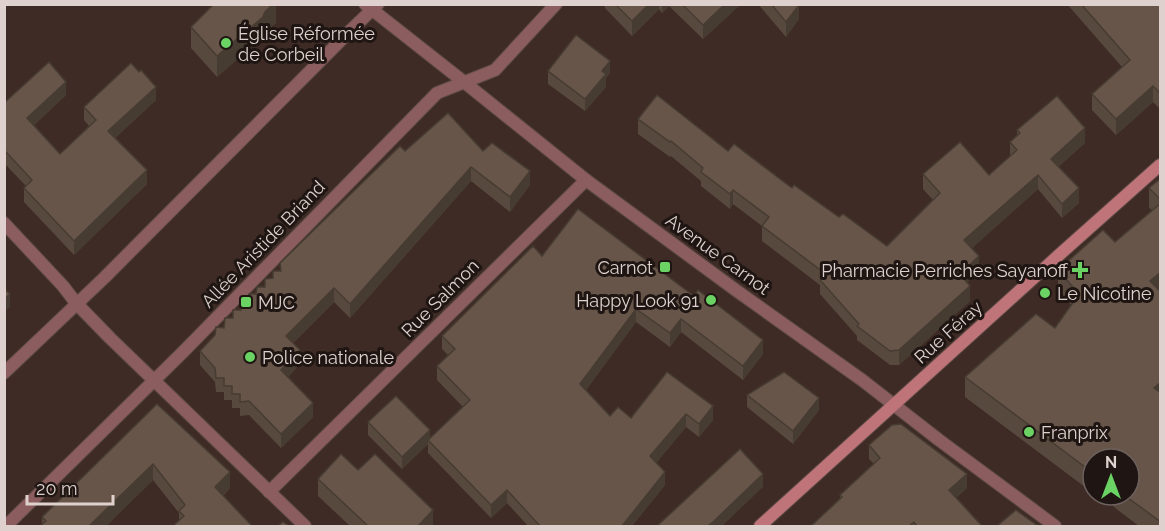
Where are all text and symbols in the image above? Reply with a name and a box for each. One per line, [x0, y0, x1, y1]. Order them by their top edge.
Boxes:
place label: Église Réformée de Corbeil [238, 22, 375, 65]
marker: Église Réformée de Corbeil [219, 36, 233, 50]
street label: Allée Aristide Briand [197, 176, 329, 312]
street label: Avenue Carnot [662, 209, 774, 299]
street label: Rue Salmon [397, 255, 483, 341]
place label: Carnot [597, 257, 653, 278]
marker: Carnot [658, 260, 672, 274]
place label: Pharmacie Perriches Sayanoff [821, 260, 1069, 281]
marker: Pharmacie Perriches Sayanoff [1073, 263, 1087, 277]
place label: Le Nicotine [1057, 283, 1152, 304]
marker: Le Nicotine [1038, 286, 1052, 300]
place label: Happy Look 91 [576, 290, 699, 311]
place label: MJC [258, 292, 295, 313]
marker: Happy Look 91 [704, 293, 718, 307]
marker: MJC [239, 295, 253, 309]
street label: Rue Féray [910, 296, 986, 368]
place label: Police nationale [262, 347, 395, 368]
marker: Police nationale [243, 350, 257, 364]
place label: Franprix [1041, 422, 1108, 443]
marker: Franprix [1022, 425, 1036, 439]
north arrow [1081, 447, 1141, 507]
text: N [1105, 453, 1117, 472]
scale bar [27, 468, 112, 506]
text: 20 m [36, 478, 78, 499]

